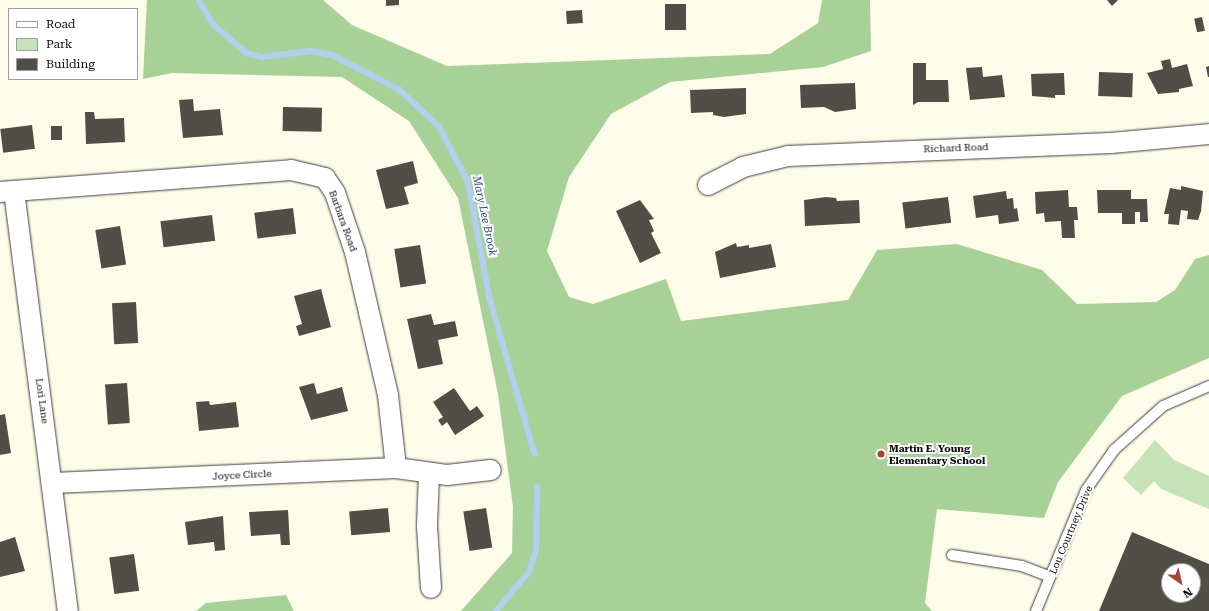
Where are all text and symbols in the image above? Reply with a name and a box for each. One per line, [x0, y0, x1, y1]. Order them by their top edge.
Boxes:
legend [8, 8, 138, 80]
text: Road [46, 17, 75, 31]
text: Park [46, 37, 72, 51]
text: Building [46, 57, 95, 71]
street label: Richard Road [923, 141, 989, 155]
water label: Mary Lee Brook [469, 175, 499, 257]
street label: Barbara Road [326, 189, 360, 253]
street label: Lori Lane [33, 377, 51, 425]
place label: Martin E. Young Elementary School [889, 442, 985, 466]
marker: Martin E. Young Elementary School [876, 449, 886, 459]
street label: Joyce Circle [212, 467, 272, 483]
street label: Lou Courtney Drive [1047, 484, 1095, 576]
north arrow [1161, 563, 1201, 603]
text: N [1180, 585, 1195, 600]

